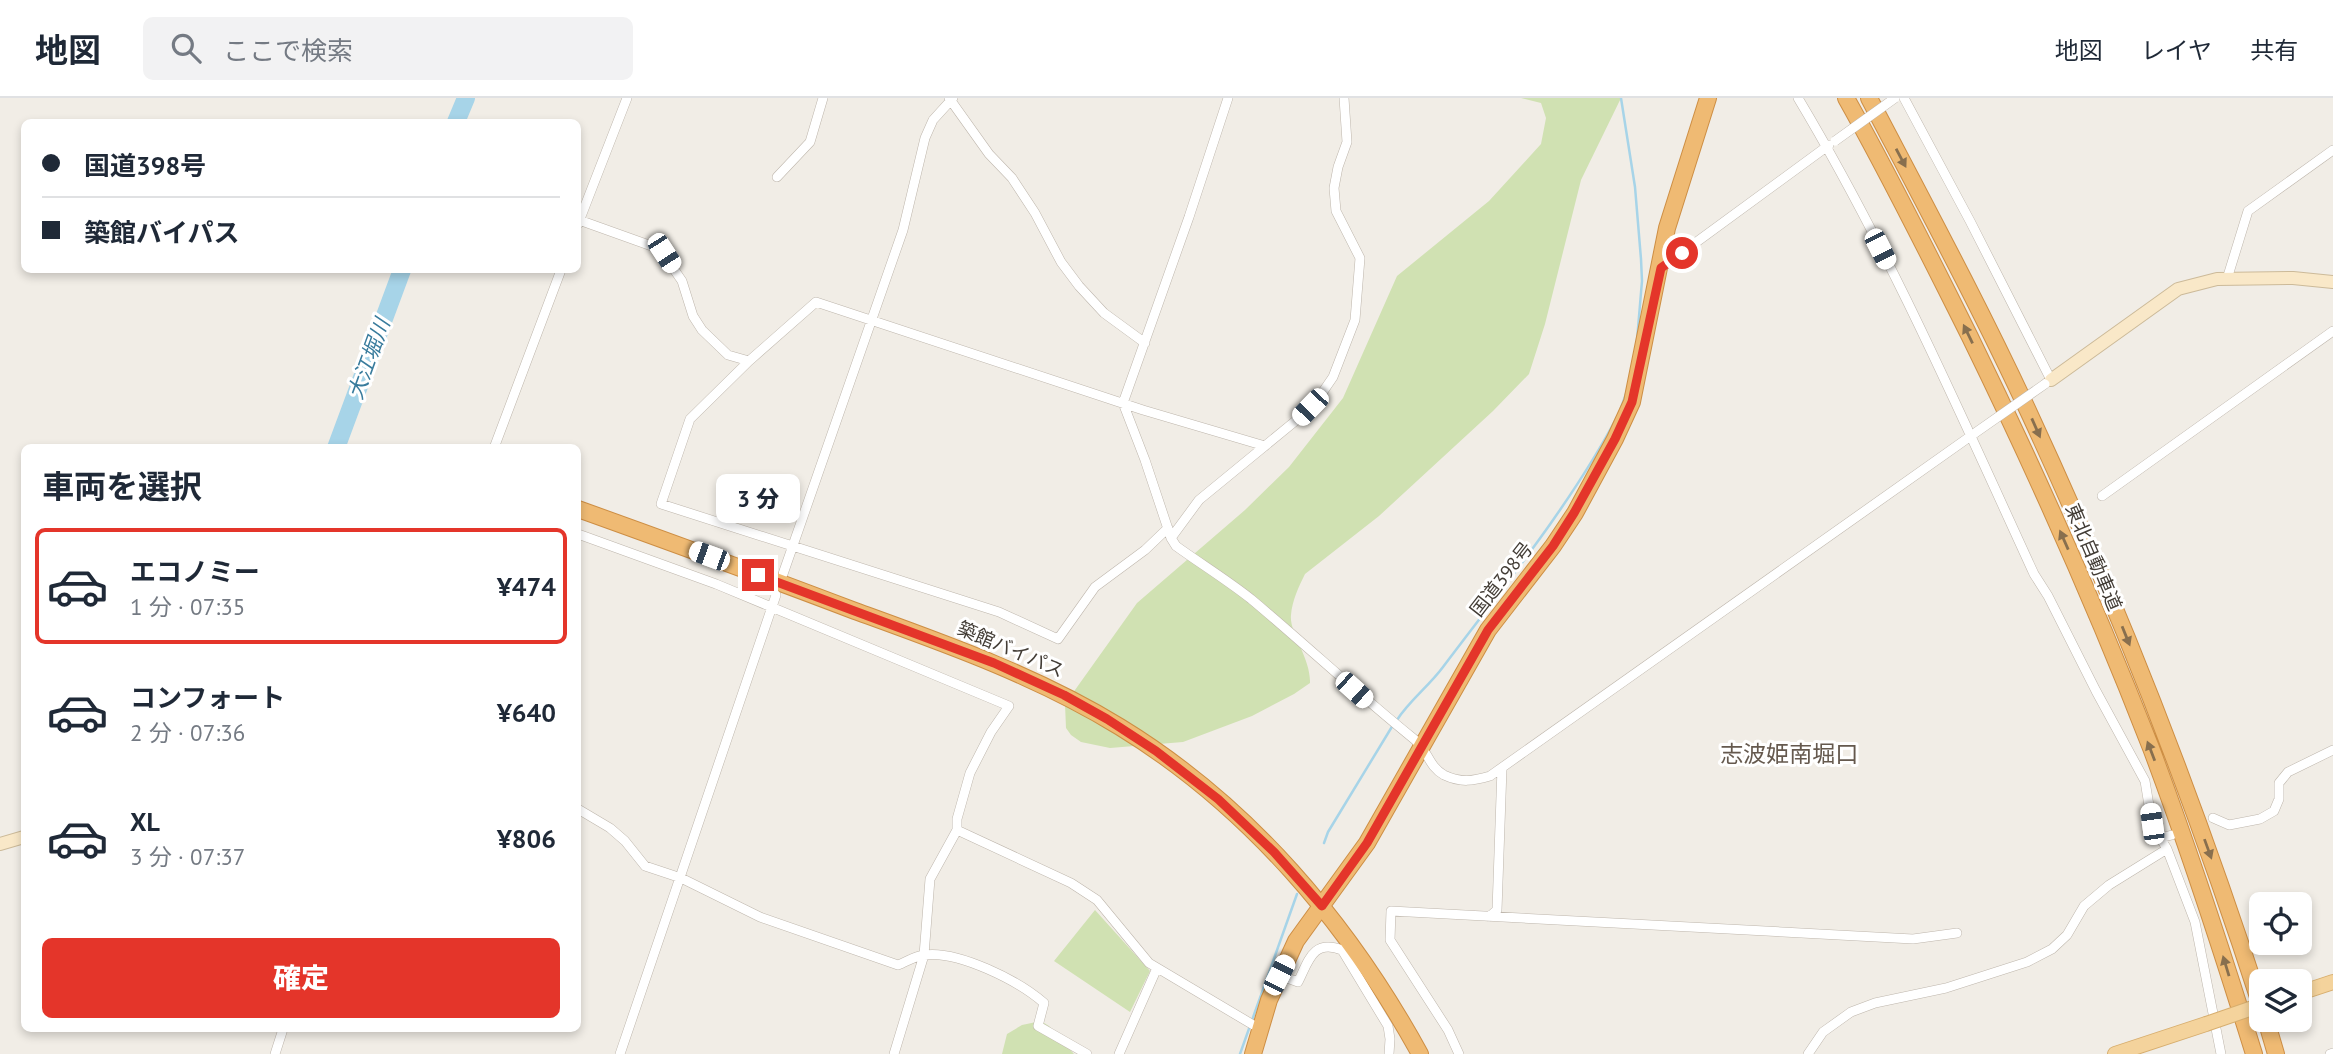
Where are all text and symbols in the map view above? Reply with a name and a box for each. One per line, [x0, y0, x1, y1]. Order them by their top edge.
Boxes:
search box [143, 17, 633, 80]
text: 地図 [35, 28, 101, 71]
icon: search [167, 29, 205, 67]
text: ここで検索 [223, 34, 353, 67]
text: 地図 [2055, 35, 2103, 66]
text: レイヤ [2141, 35, 2212, 66]
text: 共有 [2250, 35, 2298, 66]
text: 国道398号 [84, 149, 206, 182]
one-way arrow [1895, 149, 1907, 168]
text: 築館バイパス [84, 216, 239, 249]
car [1862, 226, 1899, 272]
car [644, 230, 685, 276]
route start [1666, 237, 1698, 269]
water label: 大江堀川 [341, 313, 396, 403]
one-way arrow [1963, 324, 1974, 344]
car [1288, 385, 1333, 429]
one-way arrow [2031, 417, 2042, 438]
text: 車両を選択 [42, 465, 202, 507]
callout: 3 分 [716, 474, 800, 522]
text: 3 分 [737, 484, 779, 513]
street label: 東北自動車道 [2061, 500, 2127, 614]
one-way arrow [2058, 530, 2069, 551]
street label: 国道398号 [1464, 537, 1538, 621]
car [686, 539, 733, 573]
icon: car [46, 555, 109, 618]
text: エコノミー [130, 555, 260, 588]
route end [742, 559, 774, 591]
text: ¥474 [497, 570, 556, 603]
text: 1 分 · 07:35 [130, 592, 245, 621]
street label: 築館バイパス [954, 616, 1068, 682]
one-way arrow [2121, 626, 2132, 647]
car [1332, 668, 1377, 712]
icon: car [46, 681, 109, 744]
text: コンフォート [130, 681, 285, 714]
text: ¥640 [497, 696, 556, 729]
text: 2 分 · 07:36 [130, 718, 245, 747]
district label: 志波姫南堀口 [1720, 739, 1858, 768]
one-way arrow [2146, 740, 2157, 761]
car [2139, 802, 2166, 846]
text: XL [130, 805, 160, 838]
icon: car [46, 807, 109, 870]
text: ¥806 [497, 822, 556, 855]
one-way arrow [2202, 838, 2213, 859]
text: 3 分 · 07:37 [130, 842, 245, 871]
map controls [2249, 892, 2312, 1032]
button: locate [2249, 892, 2312, 955]
button: 確定 [42, 938, 560, 1018]
car [1261, 952, 1298, 998]
one-way arrow [2220, 955, 2231, 976]
button: layers [2249, 969, 2312, 1032]

